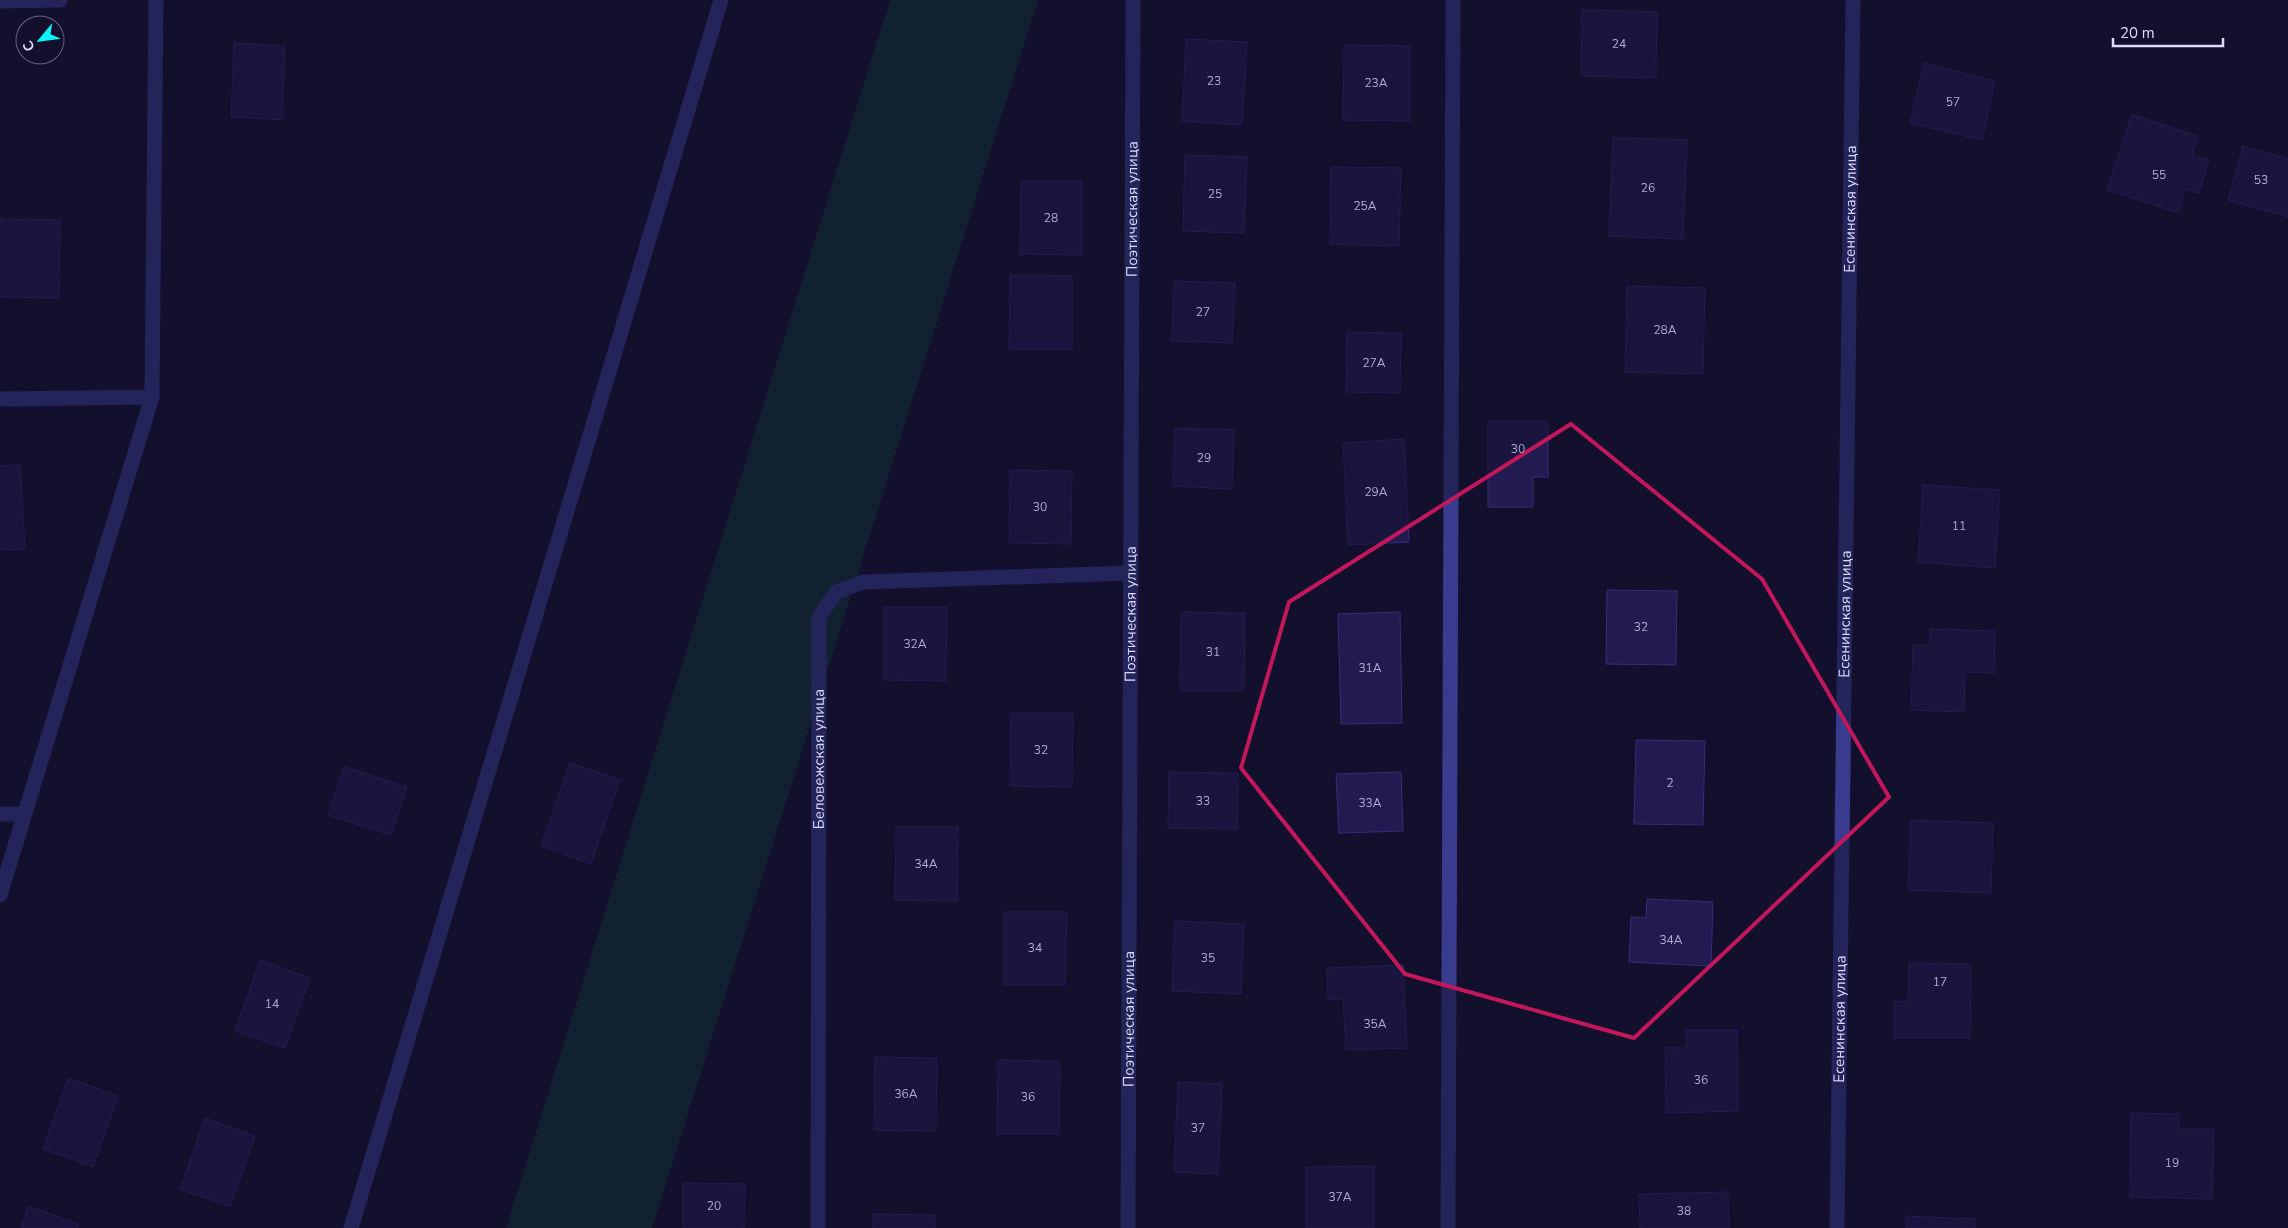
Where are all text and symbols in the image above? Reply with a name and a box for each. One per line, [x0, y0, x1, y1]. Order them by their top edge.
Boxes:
north arrow [15, 15, 65, 65]
scale bar [2113, 15, 2223, 47]
text: 20 m [2120, 23, 2155, 43]
house number: 24 [1612, 36, 1626, 52]
text: С [18, 37, 40, 55]
house number: 23 [1207, 73, 1221, 89]
house number: 23А [1364, 75, 1388, 91]
house number: 57 [1946, 94, 1960, 110]
street label: Поэтическая улица [1122, 141, 1142, 277]
street label: Есенинская улица [1839, 145, 1861, 273]
house number: 55 [2152, 167, 2166, 183]
house number: 53 [2254, 172, 2268, 188]
house number: 26 [1641, 180, 1655, 196]
house number: 25 [1208, 186, 1222, 202]
house number: 25А [1353, 198, 1377, 214]
house number: 28 [1044, 210, 1058, 226]
house number: 27 [1196, 304, 1210, 320]
house number: 28А [1653, 322, 1677, 338]
house number: 27А [1362, 355, 1386, 371]
house number: 30 [1511, 441, 1525, 457]
house number: 29 [1197, 450, 1211, 466]
house number: 29А [1364, 484, 1388, 500]
house number: 30 [1033, 499, 1047, 515]
house number: 11 [1952, 518, 1966, 534]
street label: Поэтическая улица [1120, 546, 1141, 682]
street label: Есенинская улица [1834, 550, 1856, 678]
house number: 32 [1634, 619, 1648, 635]
house number: 32А [903, 636, 927, 652]
house number: 31 [1206, 644, 1220, 660]
house number: 31А [1358, 660, 1382, 676]
street label: Беловежская улица [809, 689, 829, 829]
house number: 32 [1034, 742, 1048, 758]
house number: 2 [1666, 775, 1674, 791]
house number: 33 [1196, 793, 1210, 809]
house number: 33А [1358, 795, 1382, 811]
house number: 34А [914, 856, 938, 872]
house number: 34А [1659, 932, 1683, 948]
house number: 34 [1028, 940, 1042, 956]
house number: 35 [1201, 950, 1215, 966]
street label: Поэтическая улица [1119, 951, 1139, 1087]
street label: Есенинская улица [1829, 955, 1851, 1083]
house number: 17 [1933, 974, 1947, 990]
house number: 14 [265, 996, 279, 1012]
house number: 35А [1363, 1016, 1387, 1032]
house number: 36 [1694, 1072, 1708, 1088]
house number: 36А [894, 1086, 918, 1102]
house number: 36 [1021, 1089, 1035, 1105]
house number: 37 [1191, 1120, 1205, 1136]
house number: 19 [2165, 1155, 2179, 1171]
house number: 37А [1328, 1189, 1352, 1205]
house number: 20 [707, 1198, 721, 1214]
house number: 38 [1677, 1203, 1691, 1219]

